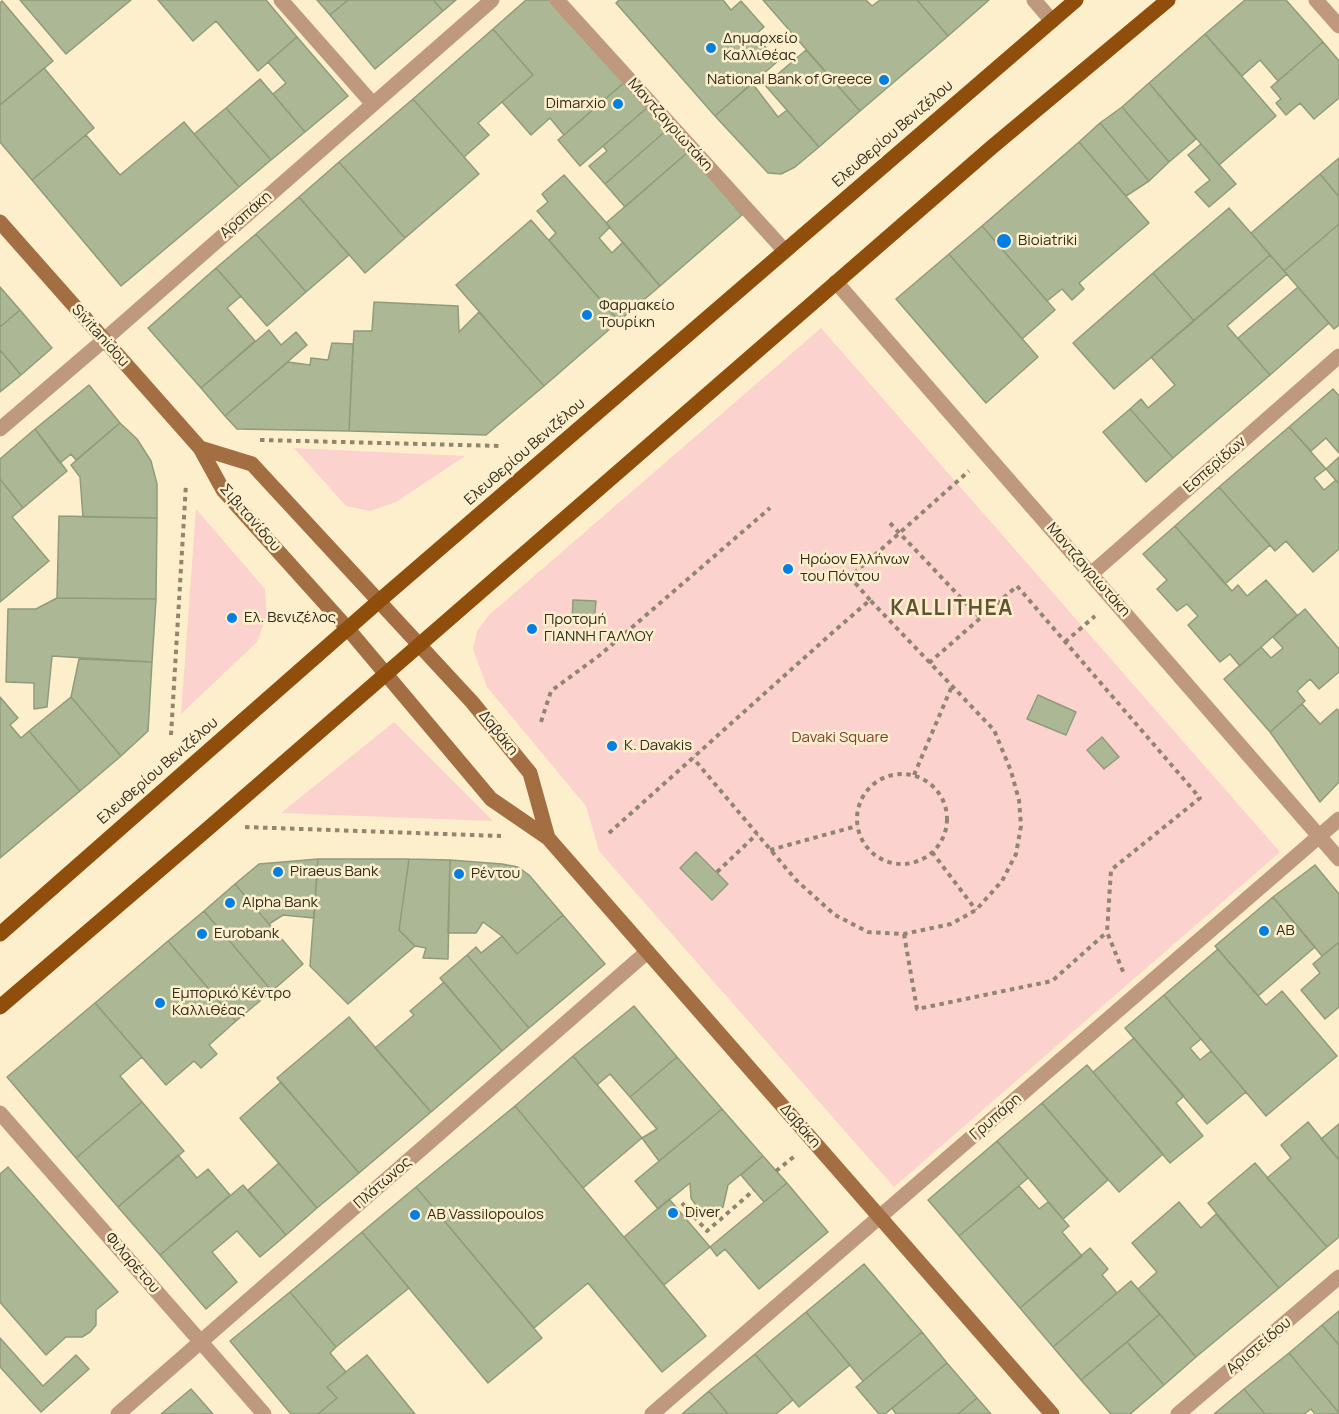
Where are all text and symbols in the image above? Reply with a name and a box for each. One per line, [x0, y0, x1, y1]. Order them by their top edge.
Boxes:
place label: Δημαρχείο Καλλιθέας [723, 30, 798, 65]
marker: Δημαρχείο Καλλιθέας [704, 41, 718, 55]
place label: National Bank of Greece [707, 71, 872, 89]
marker: National Bank of Greece [877, 73, 891, 87]
street label: Μαντζαγριωτάκη [624, 75, 716, 175]
street label: Ελευθερίου Βενιζέλου [829, 77, 957, 191]
place label: Dimarxio [546, 95, 606, 113]
marker: Dimarxio [611, 97, 625, 111]
street label: Αραπάκη [216, 188, 276, 242]
marker: Bioiatriki [995, 232, 1013, 250]
place label: Bioiatriki [1018, 232, 1077, 250]
place label: Φαρμακείο Τουρίκη [599, 297, 675, 332]
street label: Sivitanidou [67, 301, 133, 371]
marker: Φαρμακείο Τουρίκη [580, 308, 594, 322]
street label: Ελευθερίου Βενιζέλου [461, 395, 589, 509]
street label: Εσπερίδων [1180, 433, 1250, 497]
street label: Σιβιτανίδου [216, 480, 284, 556]
street label: Μαντζαγριωτάκη [1042, 519, 1134, 621]
place label: Ηρώον Ελλήνων του Πόντου [800, 551, 910, 586]
marker: Ηρώον Ελλήνων του Πόντου [781, 562, 795, 576]
district label: KALLITHEA [890, 596, 1014, 622]
place label: Ελ. Βενιζέλος [244, 609, 336, 627]
marker: Ελ. Βενιζέλος [225, 611, 239, 625]
place label: Προτομή ΓΙΑΝΝΗ ΓΑΛΛΟΥ [544, 611, 654, 646]
marker: Προτομή ΓΙΑΝΝΗ ΓΑΛΛΟΥ [525, 622, 539, 636]
street label: Δαβάκη [474, 707, 522, 759]
street label: Ελευθερίου Βενιζέλου [94, 714, 222, 828]
park label: Davaki Square [792, 729, 888, 747]
place label: K. Davakis [624, 737, 692, 755]
marker: K. Davakis [605, 739, 619, 753]
place label: Piraeus Bank [290, 863, 378, 881]
marker: Piraeus Bank [271, 865, 285, 879]
place label: Ρέντου [471, 865, 520, 883]
marker: Ρέντου [452, 867, 466, 881]
place label: Alpha Bank [242, 894, 318, 912]
marker: Alpha Bank [223, 896, 237, 910]
place label: AB [1276, 922, 1295, 940]
marker: AB [1257, 924, 1271, 938]
place label: Eurobank [214, 925, 279, 943]
marker: Eurobank [195, 927, 209, 941]
place label: Εμπορικό Κέντρο Καλλιθέας [172, 985, 291, 1020]
marker: Εμπορικό Κέντρο Καλλιθέας [153, 996, 167, 1010]
street label: Γρυπάρη [967, 1090, 1025, 1144]
street label: Δαβάκη [776, 1100, 824, 1152]
street label: Πλάτωνος [351, 1153, 415, 1213]
place label: Diver [685, 1204, 720, 1222]
place label: AB Vassilopoulos [427, 1206, 544, 1224]
marker: Diver [666, 1206, 680, 1220]
marker: AB Vassilopoulos [408, 1208, 422, 1222]
street label: Φιλαρέτου [101, 1229, 163, 1297]
street label: Αριστείδου [1223, 1314, 1295, 1378]

